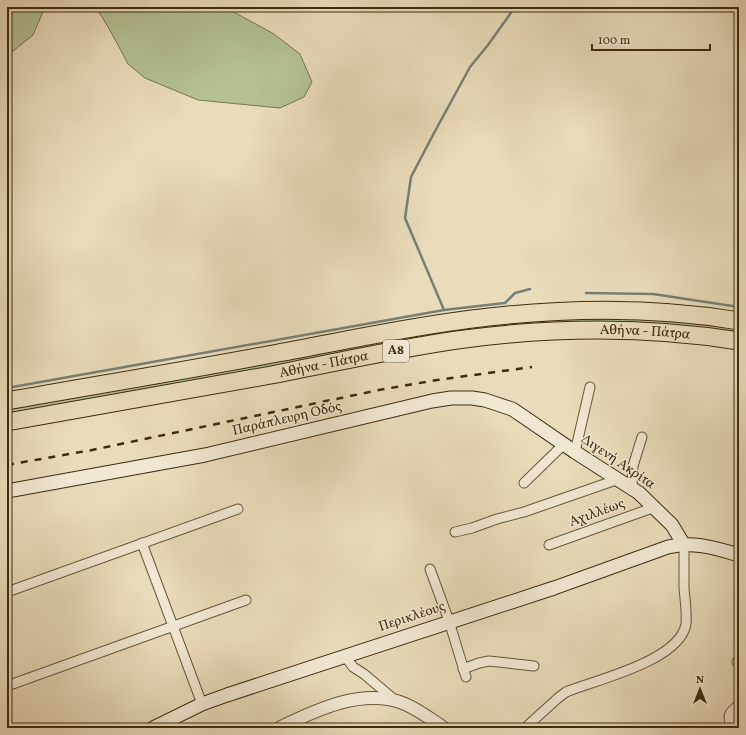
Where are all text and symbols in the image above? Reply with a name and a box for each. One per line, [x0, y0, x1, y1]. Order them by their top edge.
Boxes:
scale bar [592, 26, 710, 52]
text: 100 m [598, 33, 631, 49]
street label: Αθήνα - Πάτρα [600, 320, 692, 344]
road number: Α8 [383, 340, 409, 362]
street label: Αθήνα - Πάτρα [278, 346, 371, 383]
street label: Παράπλευρη Οδός [230, 397, 344, 441]
street label: Διγενή Ακρίτα [577, 430, 659, 494]
street label: Αχιλλέως [567, 494, 627, 532]
street label: Περικλέους [376, 597, 448, 637]
north arrow [680, 669, 720, 709]
text: N [696, 673, 704, 688]

